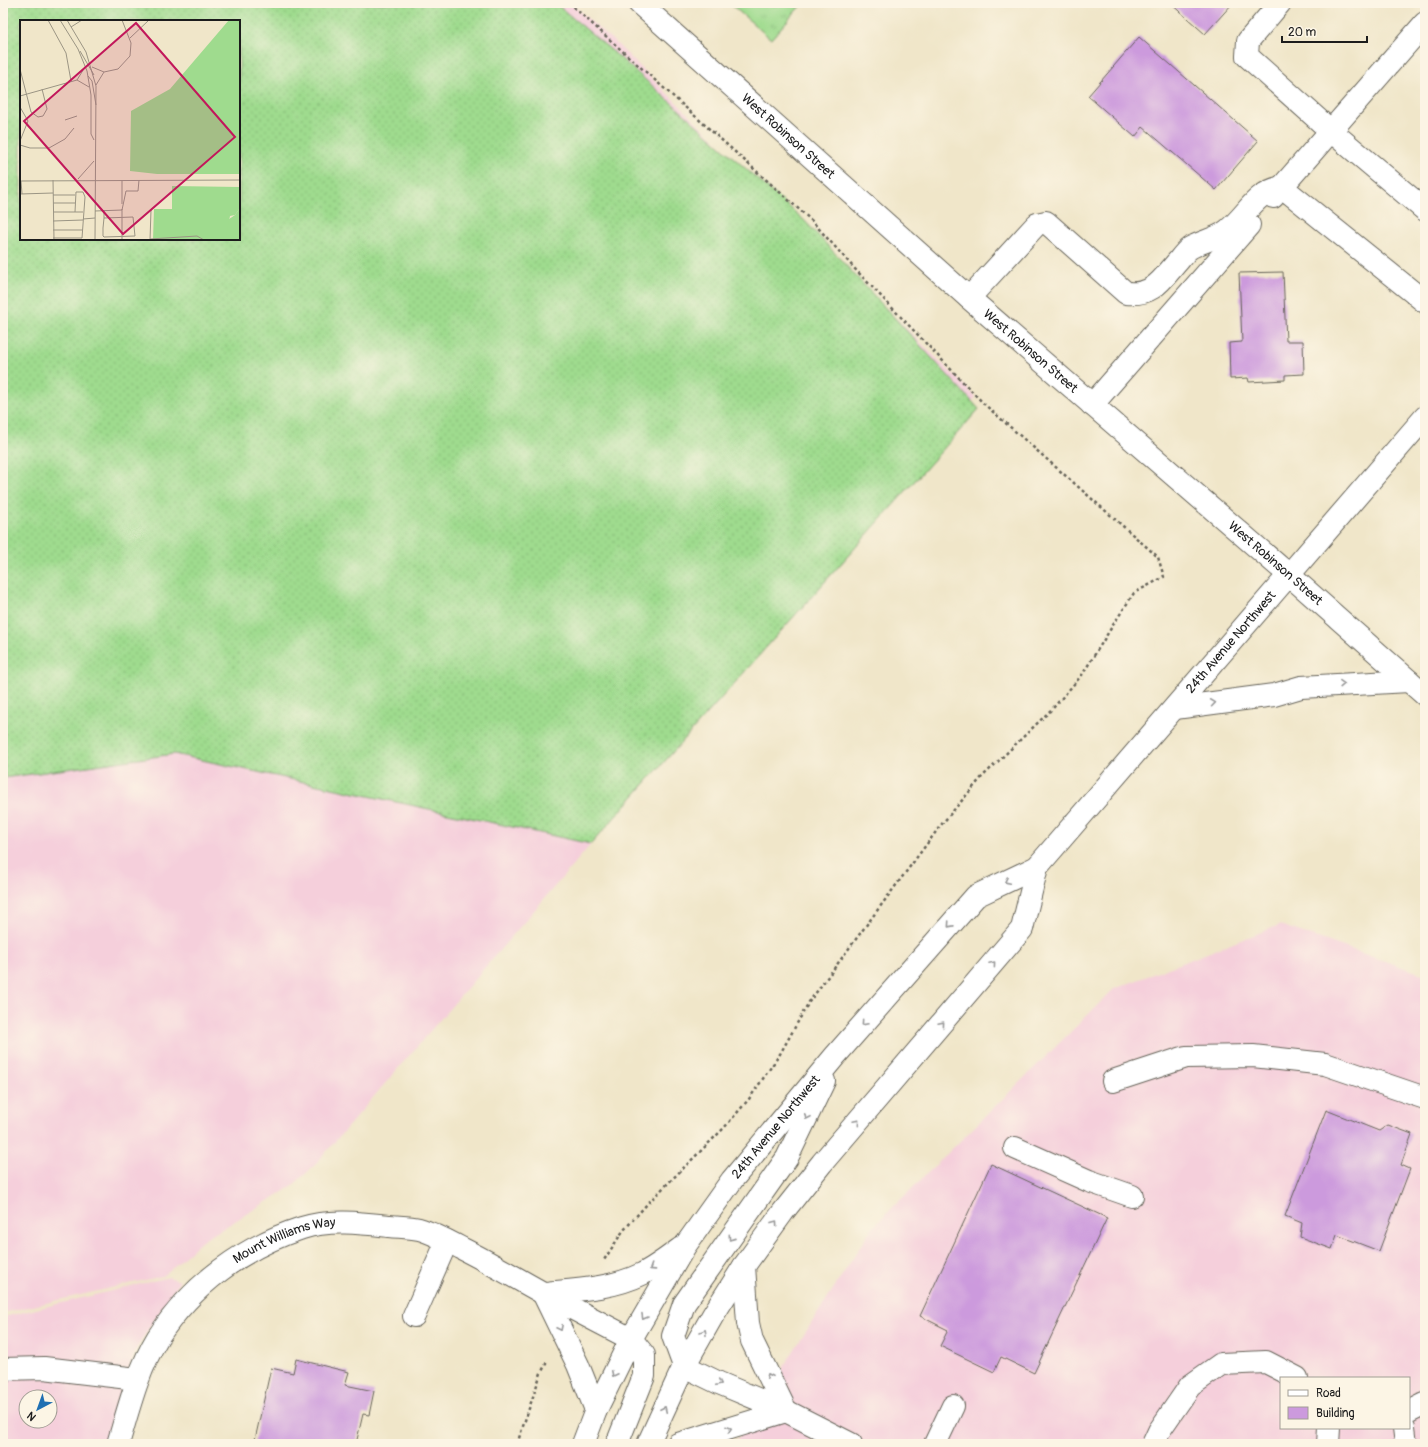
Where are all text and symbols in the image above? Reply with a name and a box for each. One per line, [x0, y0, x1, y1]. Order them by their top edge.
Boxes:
scale bar [1282, 18, 1367, 44]
inset map [20, 20, 240, 240]
text: 20 m [1288, 25, 1317, 40]
street label: West Robinson Street [738, 90, 839, 183]
street label: West Robinson Street [980, 306, 1082, 397]
street label: West Robinson Street [1225, 518, 1326, 609]
street label: 24th Avenue Northwest [1182, 587, 1280, 697]
one-way arrow [1339, 680, 1345, 688]
one-way arrow [1210, 699, 1216, 708]
one-way arrow [1003, 876, 1011, 884]
one-way arrow [948, 921, 955, 928]
one-way arrow [989, 961, 996, 968]
one-way arrow [862, 1018, 869, 1025]
one-way arrow [937, 1021, 944, 1029]
street label: 24th Avenue Northwest [728, 1071, 824, 1182]
one-way arrow [804, 1112, 812, 1120]
one-way arrow [852, 1120, 859, 1127]
street label: Mount Williams Way [230, 1215, 336, 1267]
one-way arrow [770, 1220, 778, 1227]
one-way arrow [728, 1234, 736, 1241]
one-way arrow [649, 1263, 656, 1270]
one-way arrow [642, 1312, 649, 1320]
one-way arrow [555, 1324, 563, 1332]
one-way arrow [699, 1329, 706, 1336]
one-way arrow [611, 1370, 619, 1377]
one-way arrow [766, 1373, 774, 1380]
legend [1280, 1377, 1410, 1429]
one-way arrow [715, 1378, 723, 1386]
text: Road [1316, 1386, 1341, 1401]
north arrow [18, 1389, 58, 1429]
one-way arrow [659, 1405, 667, 1413]
text: Building [1316, 1406, 1355, 1421]
text: N [24, 1408, 39, 1424]
one-way arrow [725, 1425, 732, 1434]

